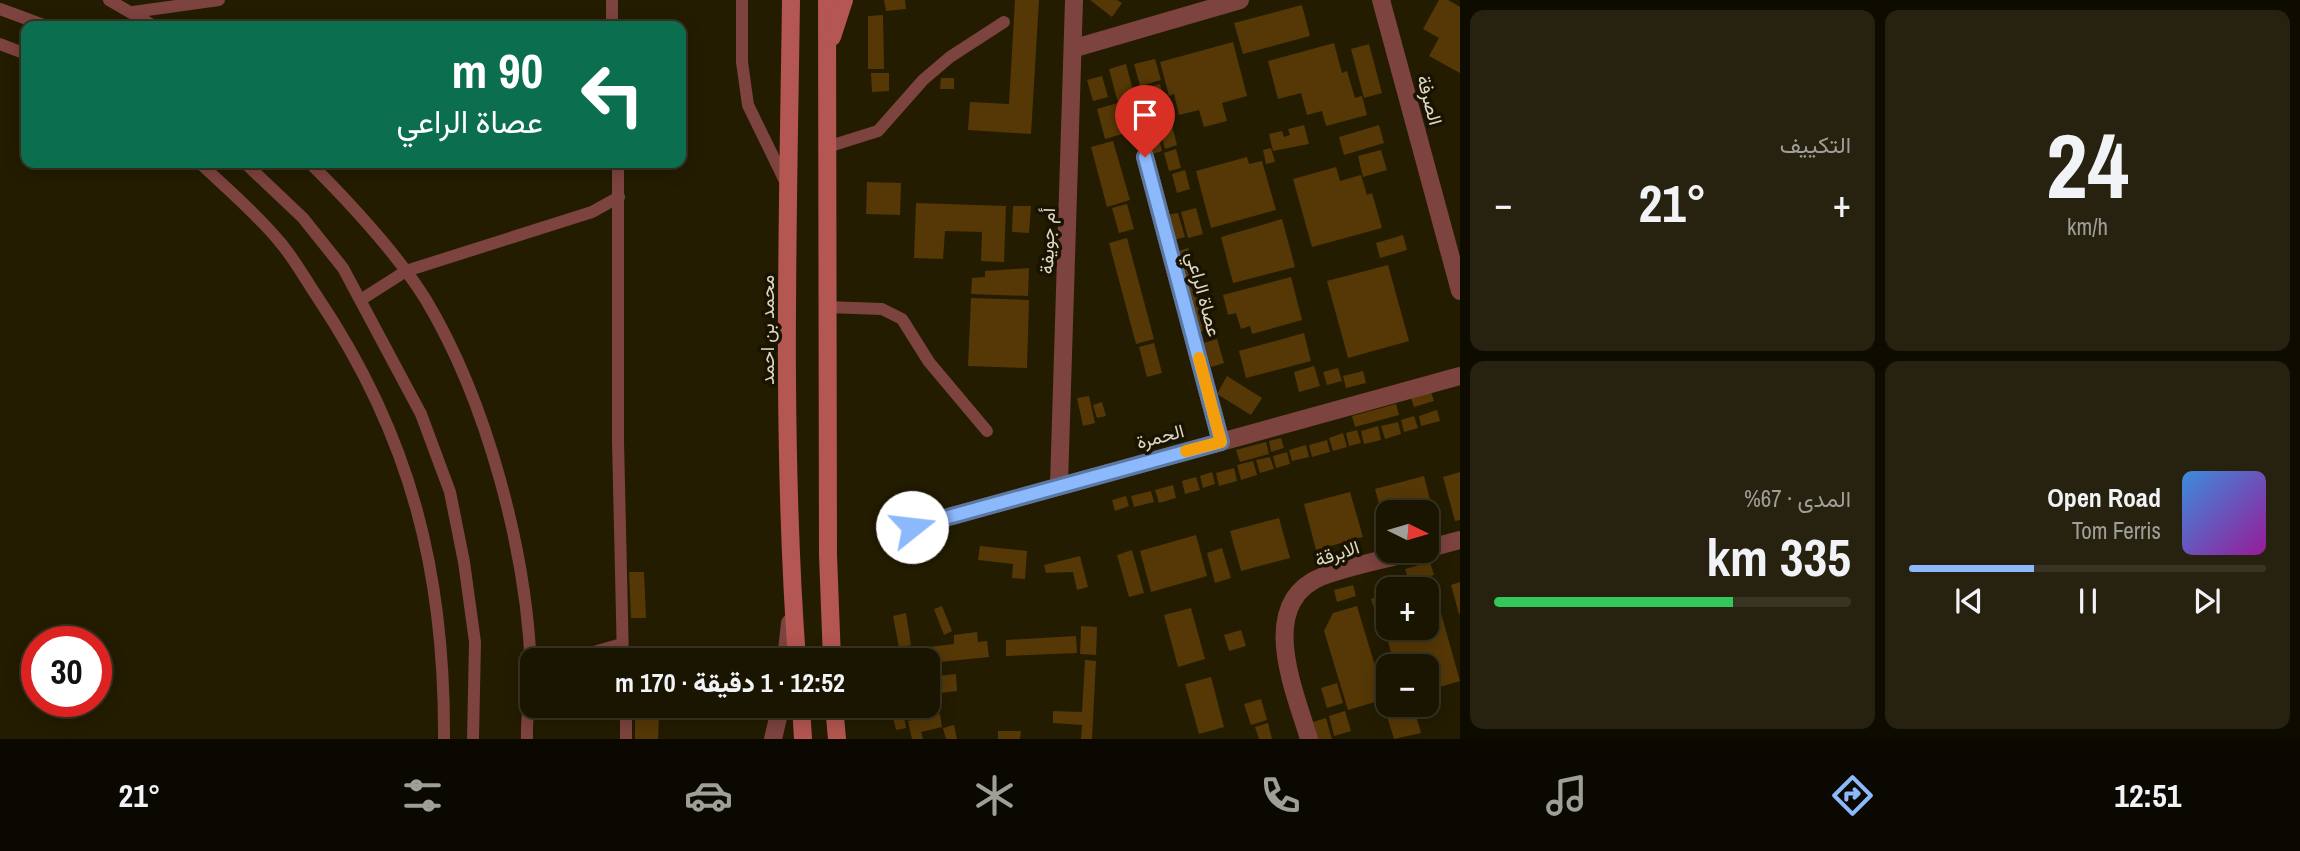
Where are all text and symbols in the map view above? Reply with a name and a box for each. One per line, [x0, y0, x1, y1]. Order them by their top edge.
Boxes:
text: 90 m [451, 37, 543, 103]
icon: left [567, 49, 658, 140]
street label: الصرفة [1411, 72, 1449, 128]
pin [1115, 85, 1175, 157]
icon: arrive [1126, 96, 1164, 134]
text: عصاة الراعي [397, 100, 543, 143]
text: 24 [2046, 104, 2129, 226]
text: التكييف [1780, 129, 1851, 160]
text: 21° [1638, 168, 1707, 238]
text: − [1494, 178, 1512, 229]
text: + [1833, 178, 1851, 229]
street label: أم جويفة [1033, 207, 1061, 275]
text: km/h [2067, 211, 2108, 242]
street label: عصاة الراعي [1177, 249, 1228, 340]
street label: محمد بن احمد [754, 275, 780, 385]
street label: الحمرة [1133, 417, 1187, 455]
text: Open Road [2047, 480, 2161, 515]
text: المدى · 67% [1744, 483, 1851, 514]
position arrow [875, 490, 949, 564]
north arrow [1376, 500, 1438, 564]
map controls [1376, 500, 1439, 717]
text: Tom Ferris [2072, 515, 2161, 546]
text: 335 km [1706, 522, 1851, 592]
street label: الابرقة [1311, 534, 1363, 572]
button: + [1376, 577, 1439, 640]
icon: previous [1950, 582, 1988, 620]
icon: pause [2069, 582, 2107, 620]
icon: next [2188, 582, 2226, 620]
speed limit sign: 30 [21, 626, 112, 717]
button: − [1376, 654, 1439, 717]
text: 12:52 · 1 دقيقة · 170 m [615, 665, 845, 700]
icon: filters [398, 771, 447, 820]
icon: car [684, 771, 733, 820]
icon: climate [970, 771, 1019, 820]
icon: phone [1256, 771, 1305, 820]
icon: music [1542, 771, 1591, 820]
icon: directions [1828, 771, 1877, 820]
text: 21° [119, 774, 161, 817]
text: 12:51 [2114, 774, 2181, 817]

